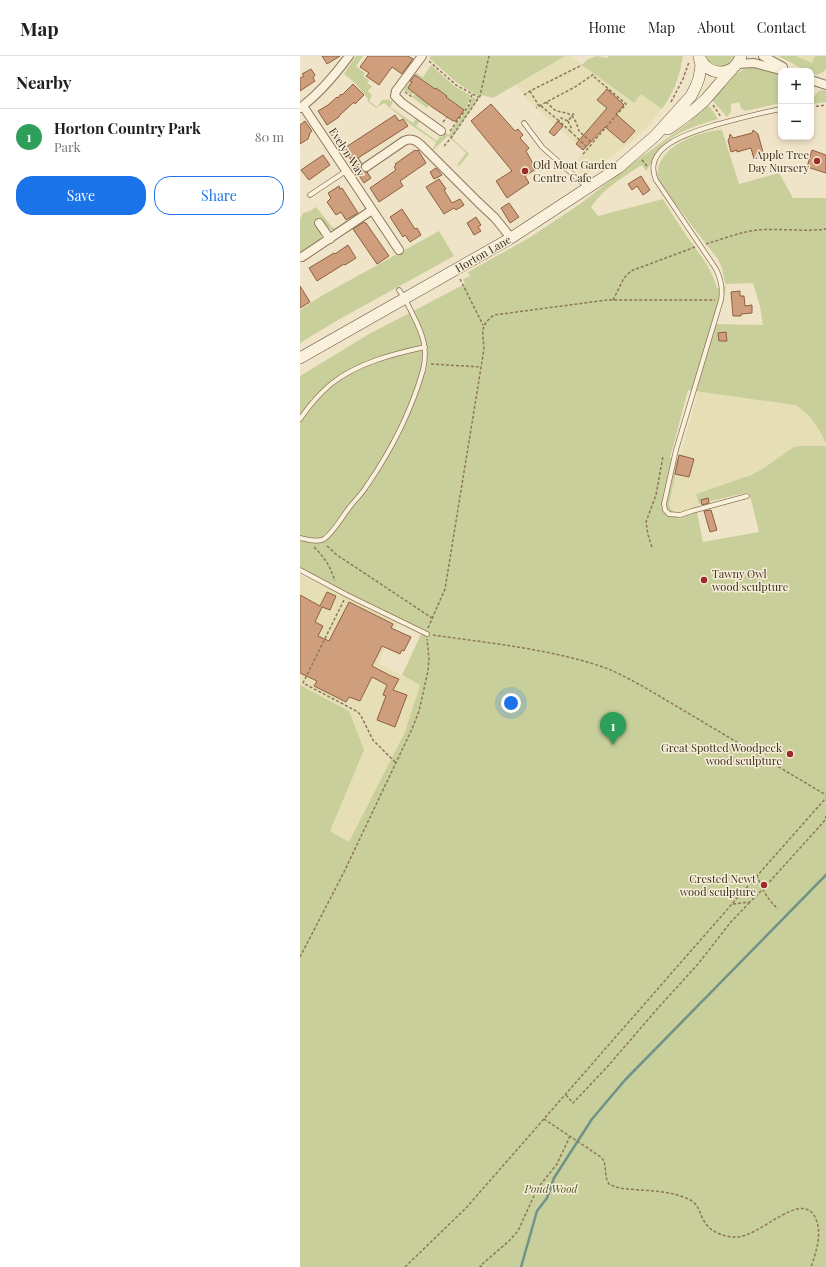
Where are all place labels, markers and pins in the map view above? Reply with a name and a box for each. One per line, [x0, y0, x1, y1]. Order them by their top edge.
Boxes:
place label: Apple Tree Day Nursery [748, 147, 809, 175]
marker: Apple Tree Day Nursery [812, 156, 822, 166]
place label: Old Moat Garden Centre Cafe [533, 157, 617, 185]
marker: Old Moat Garden Centre Cafe [520, 166, 530, 176]
place label: Tawny Owl wood sculpture [712, 566, 789, 594]
marker: Tawny Owl wood sculpture [699, 575, 709, 585]
pin: 1 [600, 712, 626, 745]
place label: Great Spotted Woodpeck wood sculpture [661, 740, 782, 768]
marker: Great Spotted Woodpeck wood sculpture [785, 749, 795, 759]
place label: Crested Newt wood sculpture [680, 871, 756, 899]
marker: Crested Newt wood sculpture [759, 880, 769, 890]

